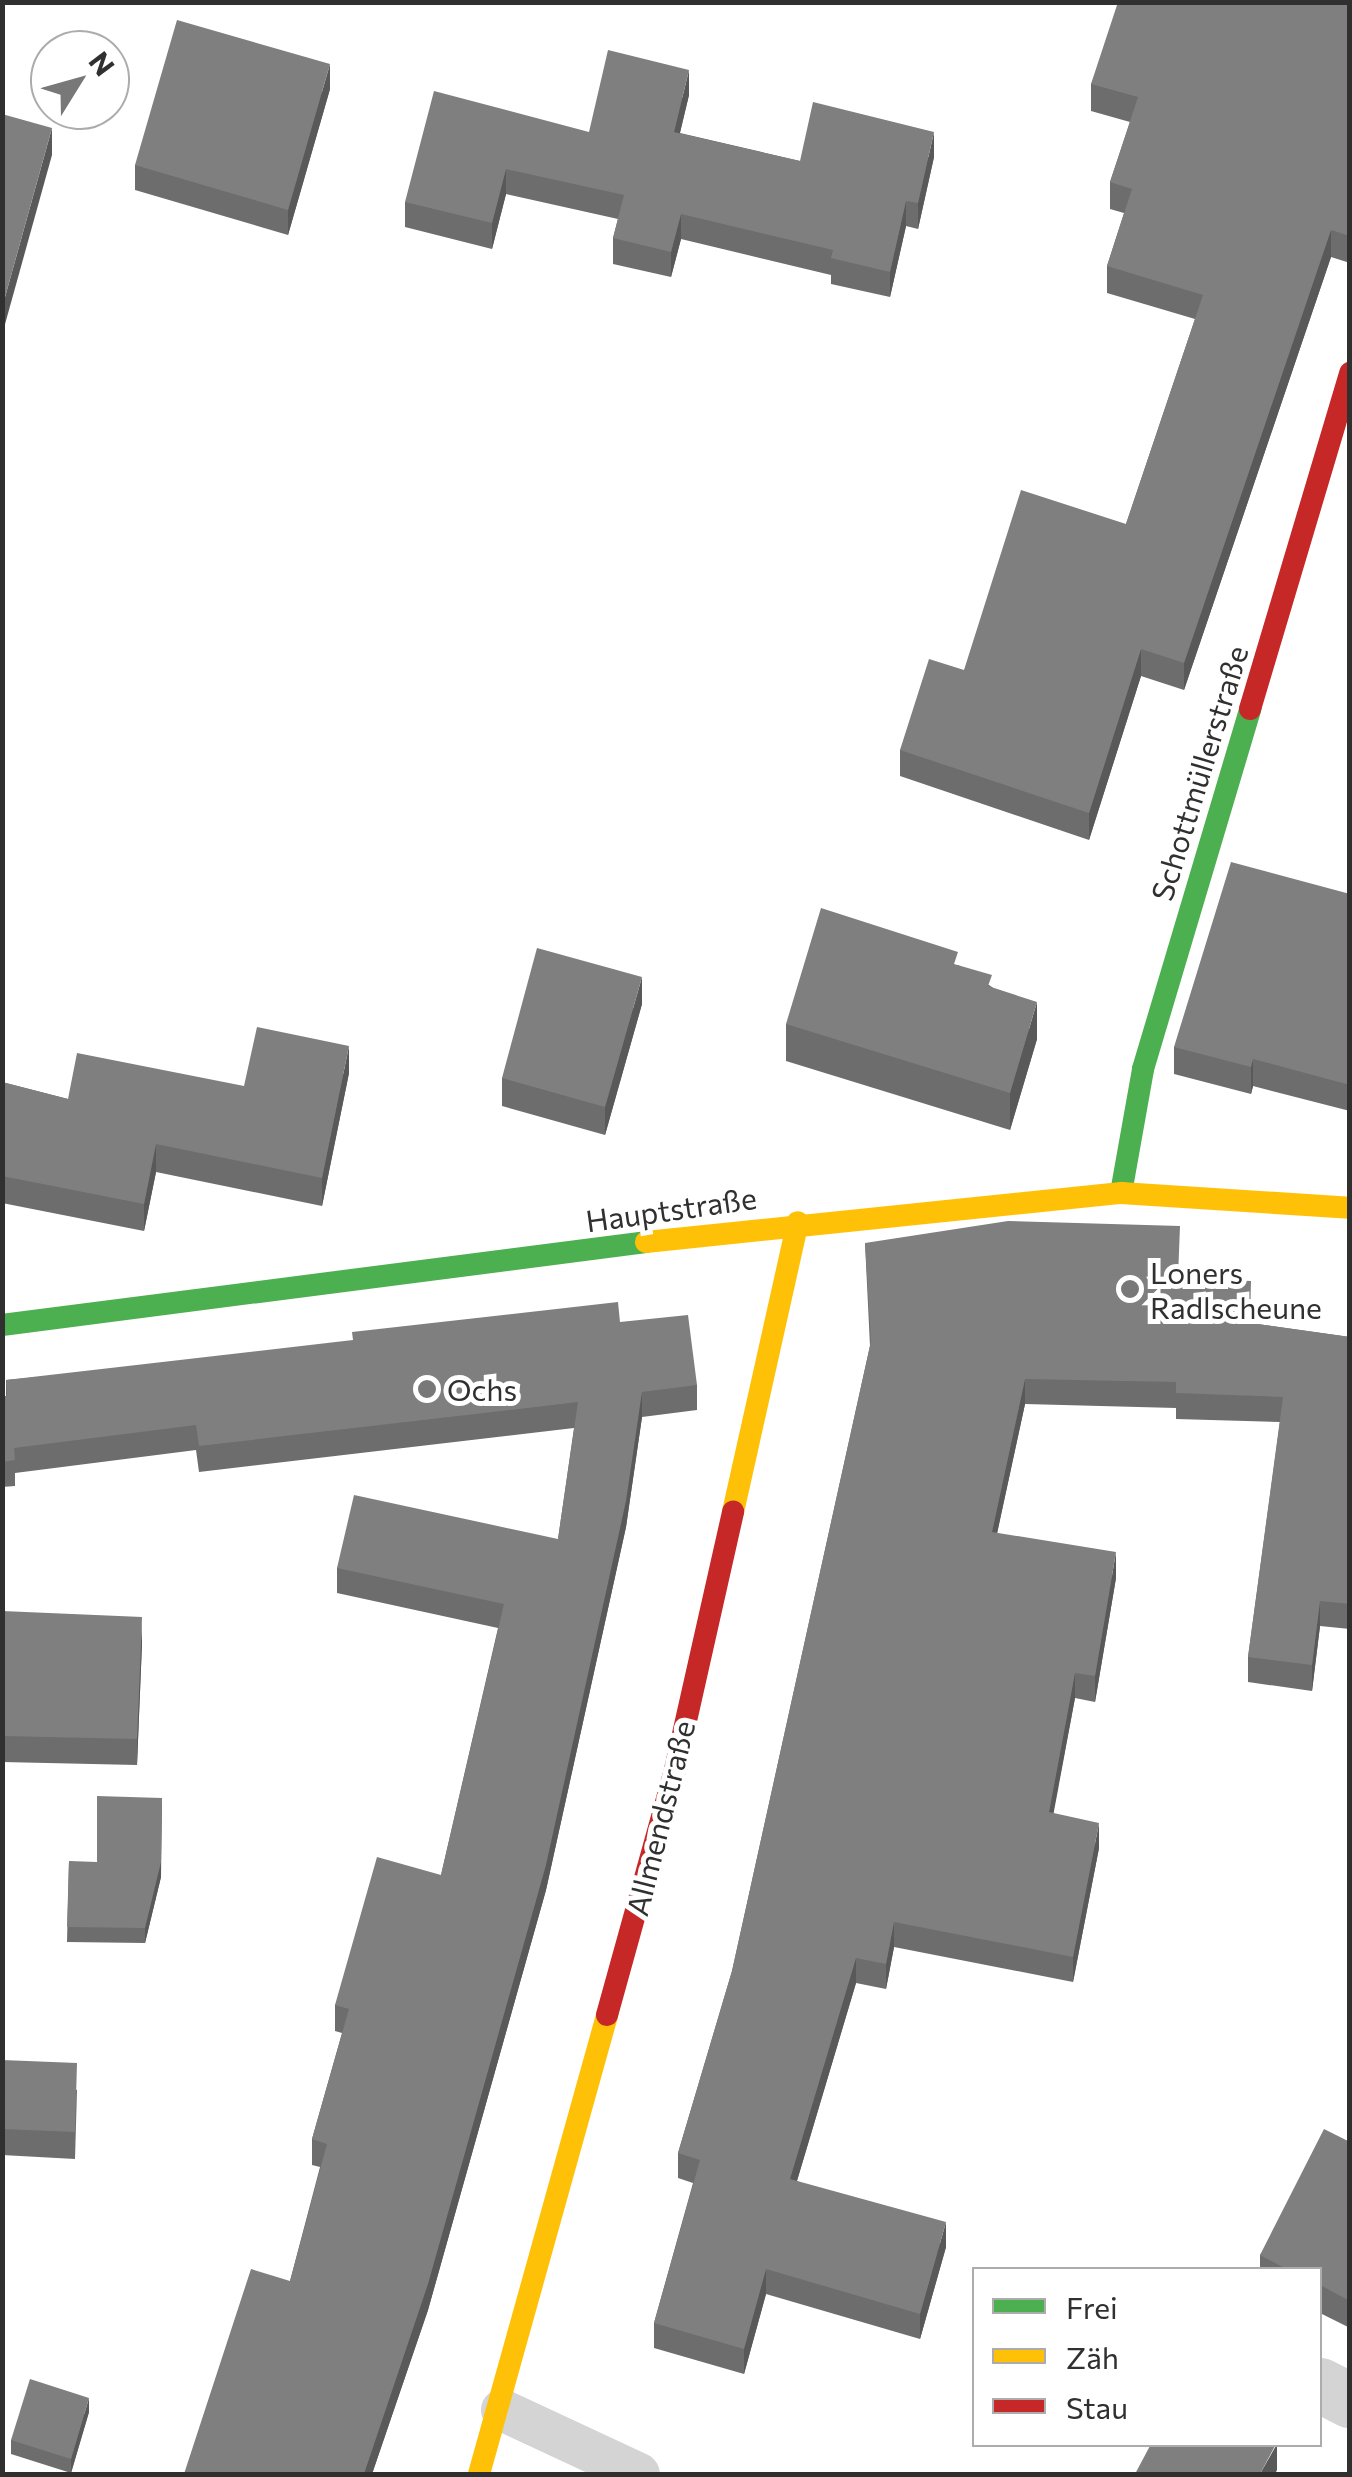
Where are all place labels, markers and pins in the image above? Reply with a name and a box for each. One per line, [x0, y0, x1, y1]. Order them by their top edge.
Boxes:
place label: Loners Radlscheune [1150, 1254, 1322, 1324]
marker: Loners Radlscheune [1119, 1278, 1141, 1300]
place label: Ochs [447, 1371, 517, 1407]
marker: Ochs [416, 1378, 438, 1400]

